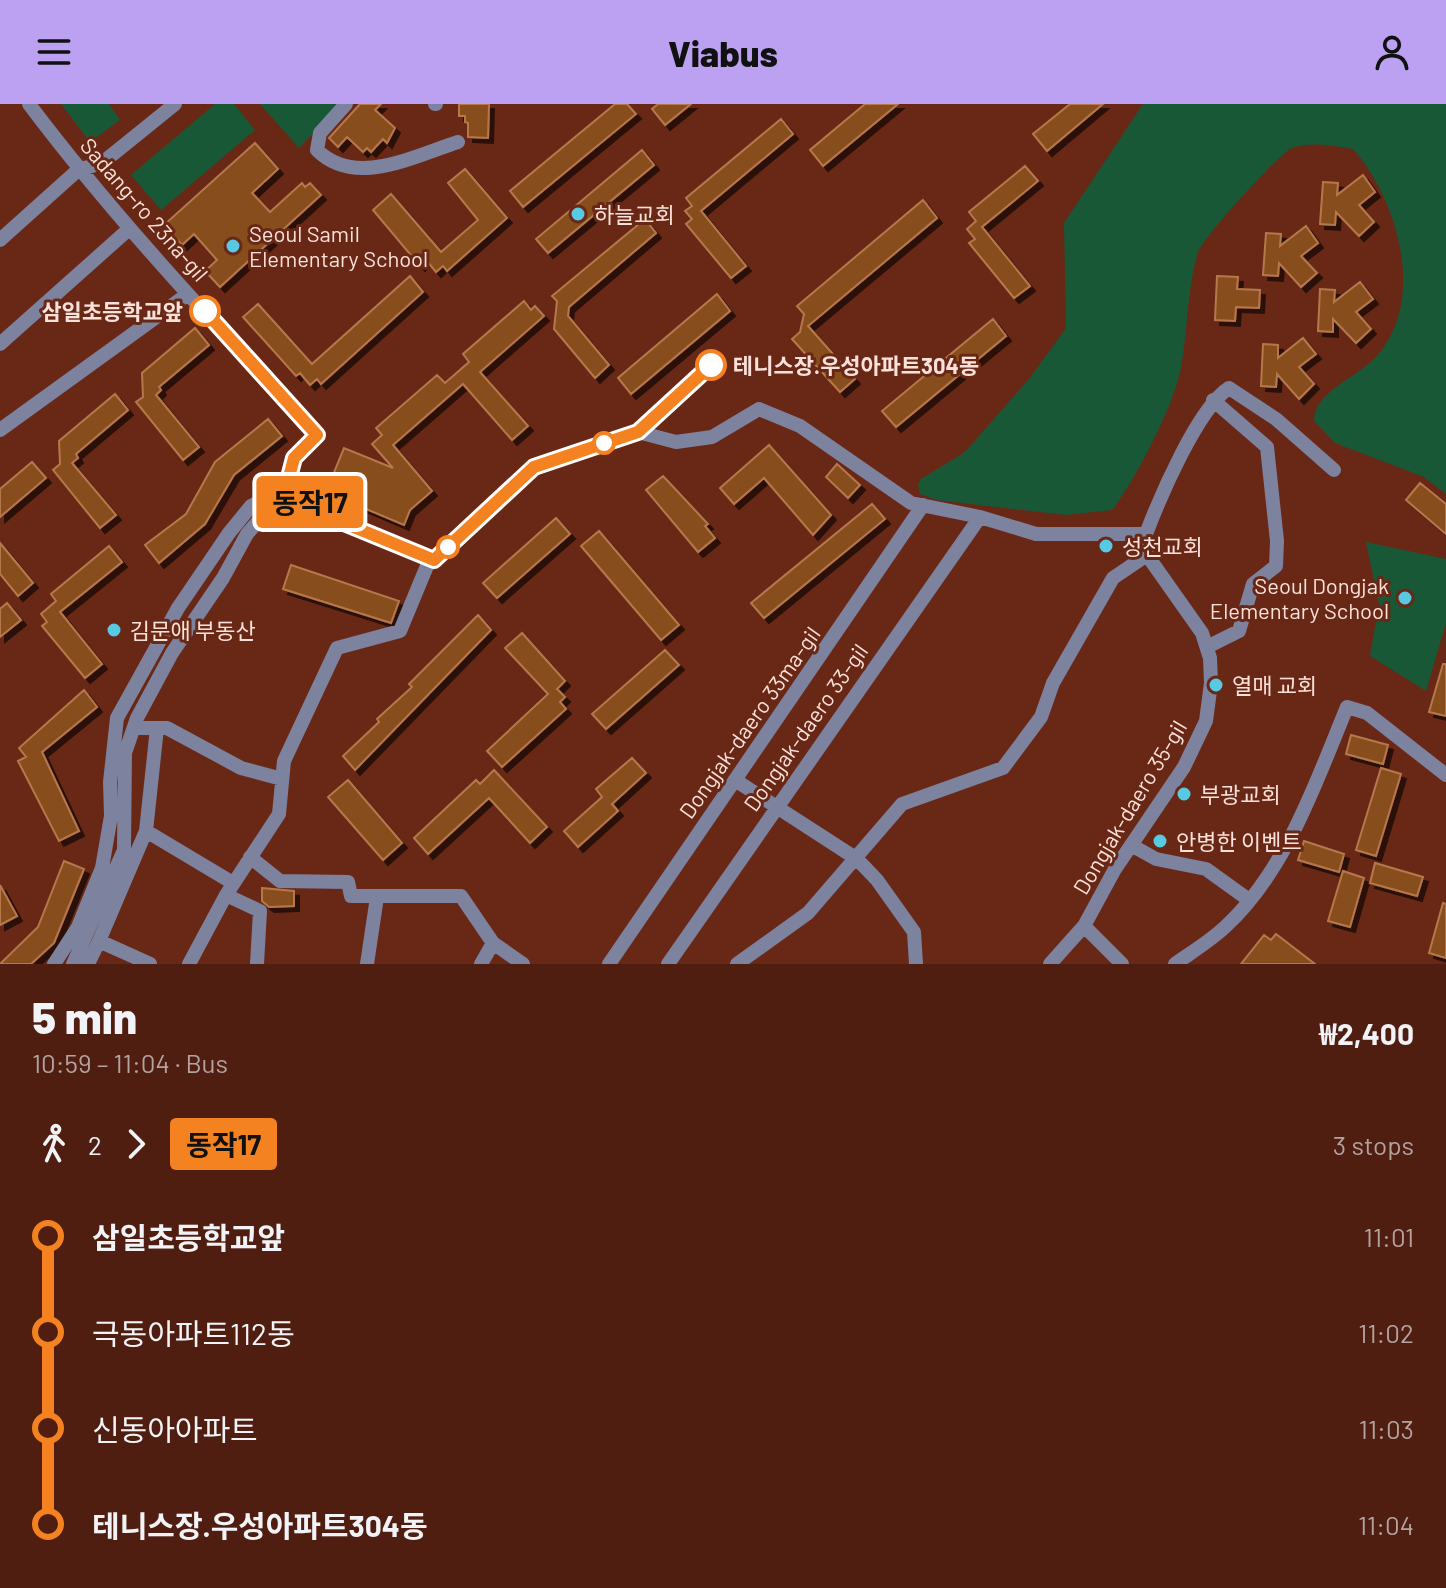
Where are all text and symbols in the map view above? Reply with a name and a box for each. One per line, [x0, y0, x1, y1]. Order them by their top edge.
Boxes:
icon: menu [32, 30, 76, 74]
icon: person [1370, 30, 1414, 74]
text: Viabus [668, 31, 778, 74]
street label: Sadang-ro 23na-gil [76, 132, 214, 286]
place label: 하늘교회 [594, 201, 675, 227]
marker: 하늘교회 [569, 205, 587, 223]
place label: Seoul Samil Elementary School [249, 220, 428, 271]
marker: Seoul Samil Elementary School [224, 237, 242, 255]
marker: 삼일초등학교앞 [190, 296, 220, 326]
place label: 삼일초등학교앞 [41, 298, 183, 324]
marker: 테니스장.우성아파트304동 [696, 350, 726, 380]
place label: 테니스장.우성아파트304동 [733, 352, 979, 378]
unlabelled marker [593, 432, 615, 454]
line badge: 동작17 [254, 476, 366, 528]
text: 동작17 [272, 485, 348, 519]
place label: 성천교회 [1122, 533, 1203, 559]
unlabelled marker [437, 536, 459, 558]
marker: 성천교회 [1097, 537, 1115, 555]
place label: Seoul Dongjak Elementary School [1210, 572, 1389, 623]
marker: Seoul Dongjak Elementary School [1396, 589, 1414, 607]
place label: 김문애 부동산 [130, 617, 256, 643]
marker: 김문애 부동산 [105, 621, 123, 639]
street label: Dongjak-daero 33ma-gil [673, 621, 825, 823]
street label: Dongjak-daero 33-gil [738, 638, 872, 816]
place label: 열매 교회 [1232, 672, 1317, 698]
marker: 열매 교회 [1207, 676, 1225, 694]
street label: Dongjak-daero 35-gil [1067, 715, 1191, 899]
place label: 부광교회 [1200, 781, 1281, 807]
marker: 부광교회 [1175, 785, 1193, 803]
place label: 안병한 이벤트 [1176, 828, 1302, 854]
marker: 안병한 이벤트 [1151, 832, 1169, 850]
text: 5 min [32, 990, 137, 1043]
text: ₩2,400 [1319, 1015, 1414, 1051]
text: 10:59 – 11:04 · Bus [32, 1047, 228, 1078]
icon: walk [32, 1122, 76, 1166]
icon: forward [114, 1122, 158, 1166]
text: 동작17 [186, 1127, 261, 1161]
text: 2 [88, 1129, 102, 1160]
text: 3 stops [1333, 1129, 1414, 1160]
text: 삼일초등학교앞 [92, 1219, 285, 1255]
text: 11:01 [1364, 1221, 1414, 1252]
text: 극동아파트112동 [92, 1315, 295, 1351]
text: 11:02 [1358, 1317, 1414, 1348]
text: 신동아아파트 [92, 1411, 258, 1447]
text: 11:03 [1359, 1413, 1414, 1444]
text: 테니스장.우성아파트304동 [92, 1507, 428, 1543]
text: 11:04 [1358, 1509, 1414, 1540]

